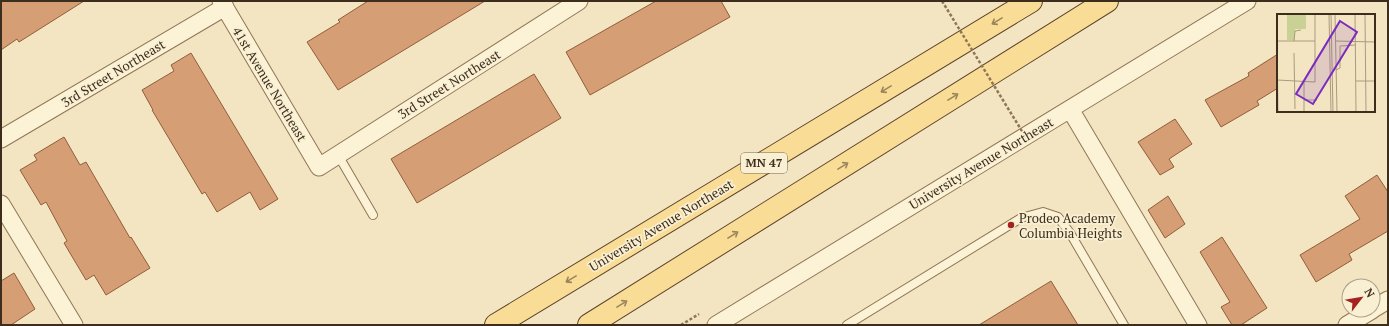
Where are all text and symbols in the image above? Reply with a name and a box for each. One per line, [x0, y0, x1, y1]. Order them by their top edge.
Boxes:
inset map [1277, 14, 1375, 112]
one-way arrow [991, 18, 1003, 26]
street label: 41st Avenue Northeast [229, 23, 311, 145]
street label: 3rd Street Northeast [58, 35, 168, 111]
street label: 3rd Street Northeast [394, 45, 504, 123]
one-way arrow [880, 85, 892, 93]
one-way arrow [947, 93, 959, 101]
street label: University Avenue Northeast [905, 113, 1057, 213]
road number: MN 47 [741, 153, 787, 173]
one-way arrow [837, 162, 849, 170]
street label: University Avenue Northeast [585, 175, 737, 275]
place label: Prodeo Academy Columbia Heights [1019, 209, 1122, 242]
marker: Prodeo Academy Columbia Heights [1006, 220, 1016, 230]
one-way arrow [727, 231, 739, 239]
one-way arrow [565, 276, 577, 284]
north arrow [1341, 278, 1381, 318]
text: N [1361, 286, 1378, 301]
one-way arrow [617, 300, 628, 309]

